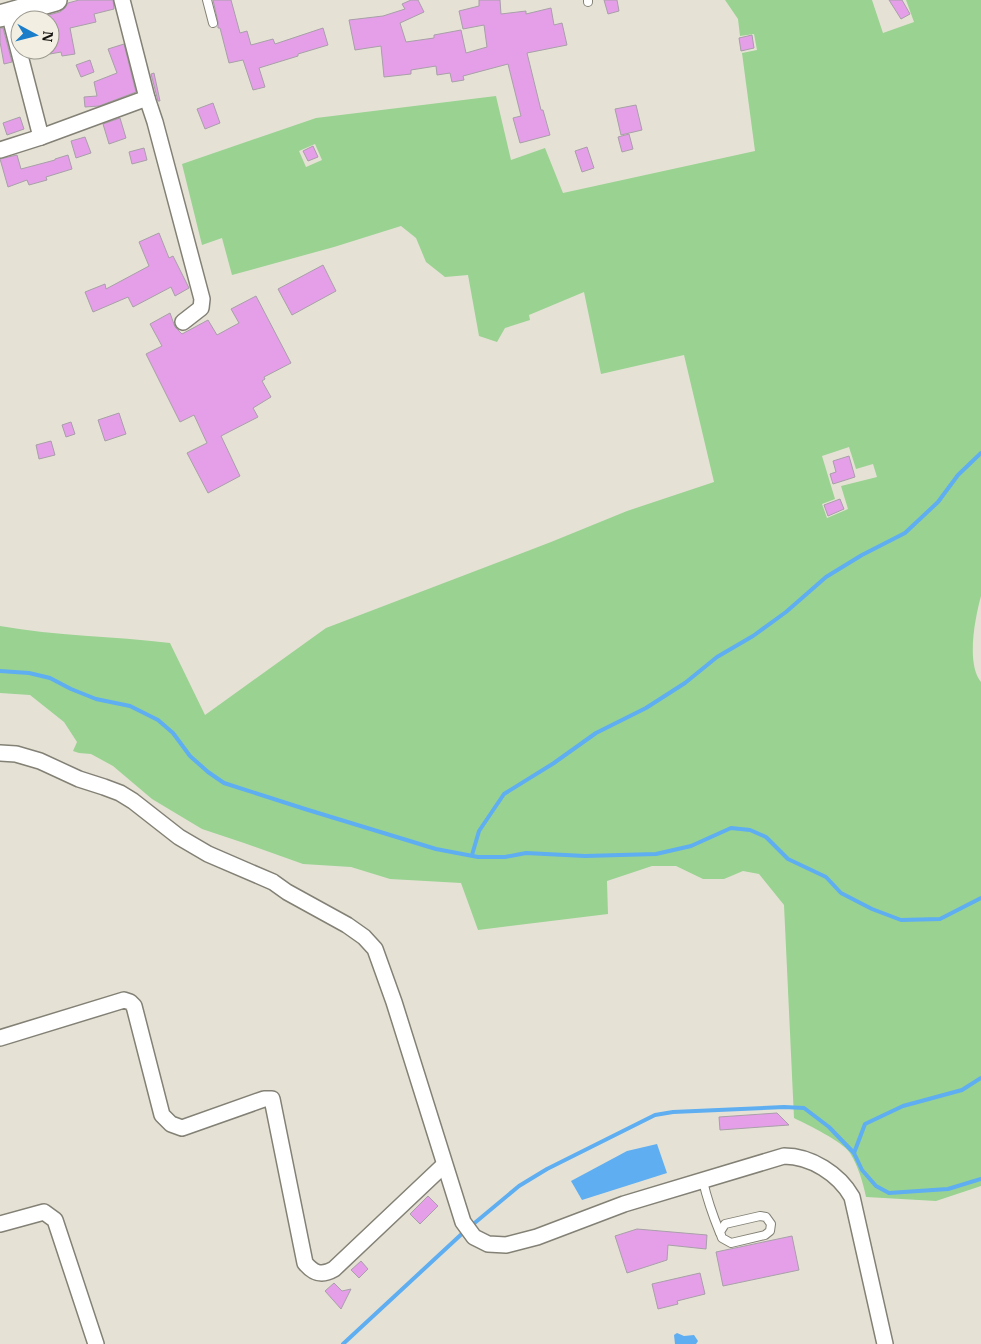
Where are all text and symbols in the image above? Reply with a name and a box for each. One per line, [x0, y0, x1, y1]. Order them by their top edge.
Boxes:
north arrow [10, 10, 60, 60]
text: N [38, 30, 58, 43]

